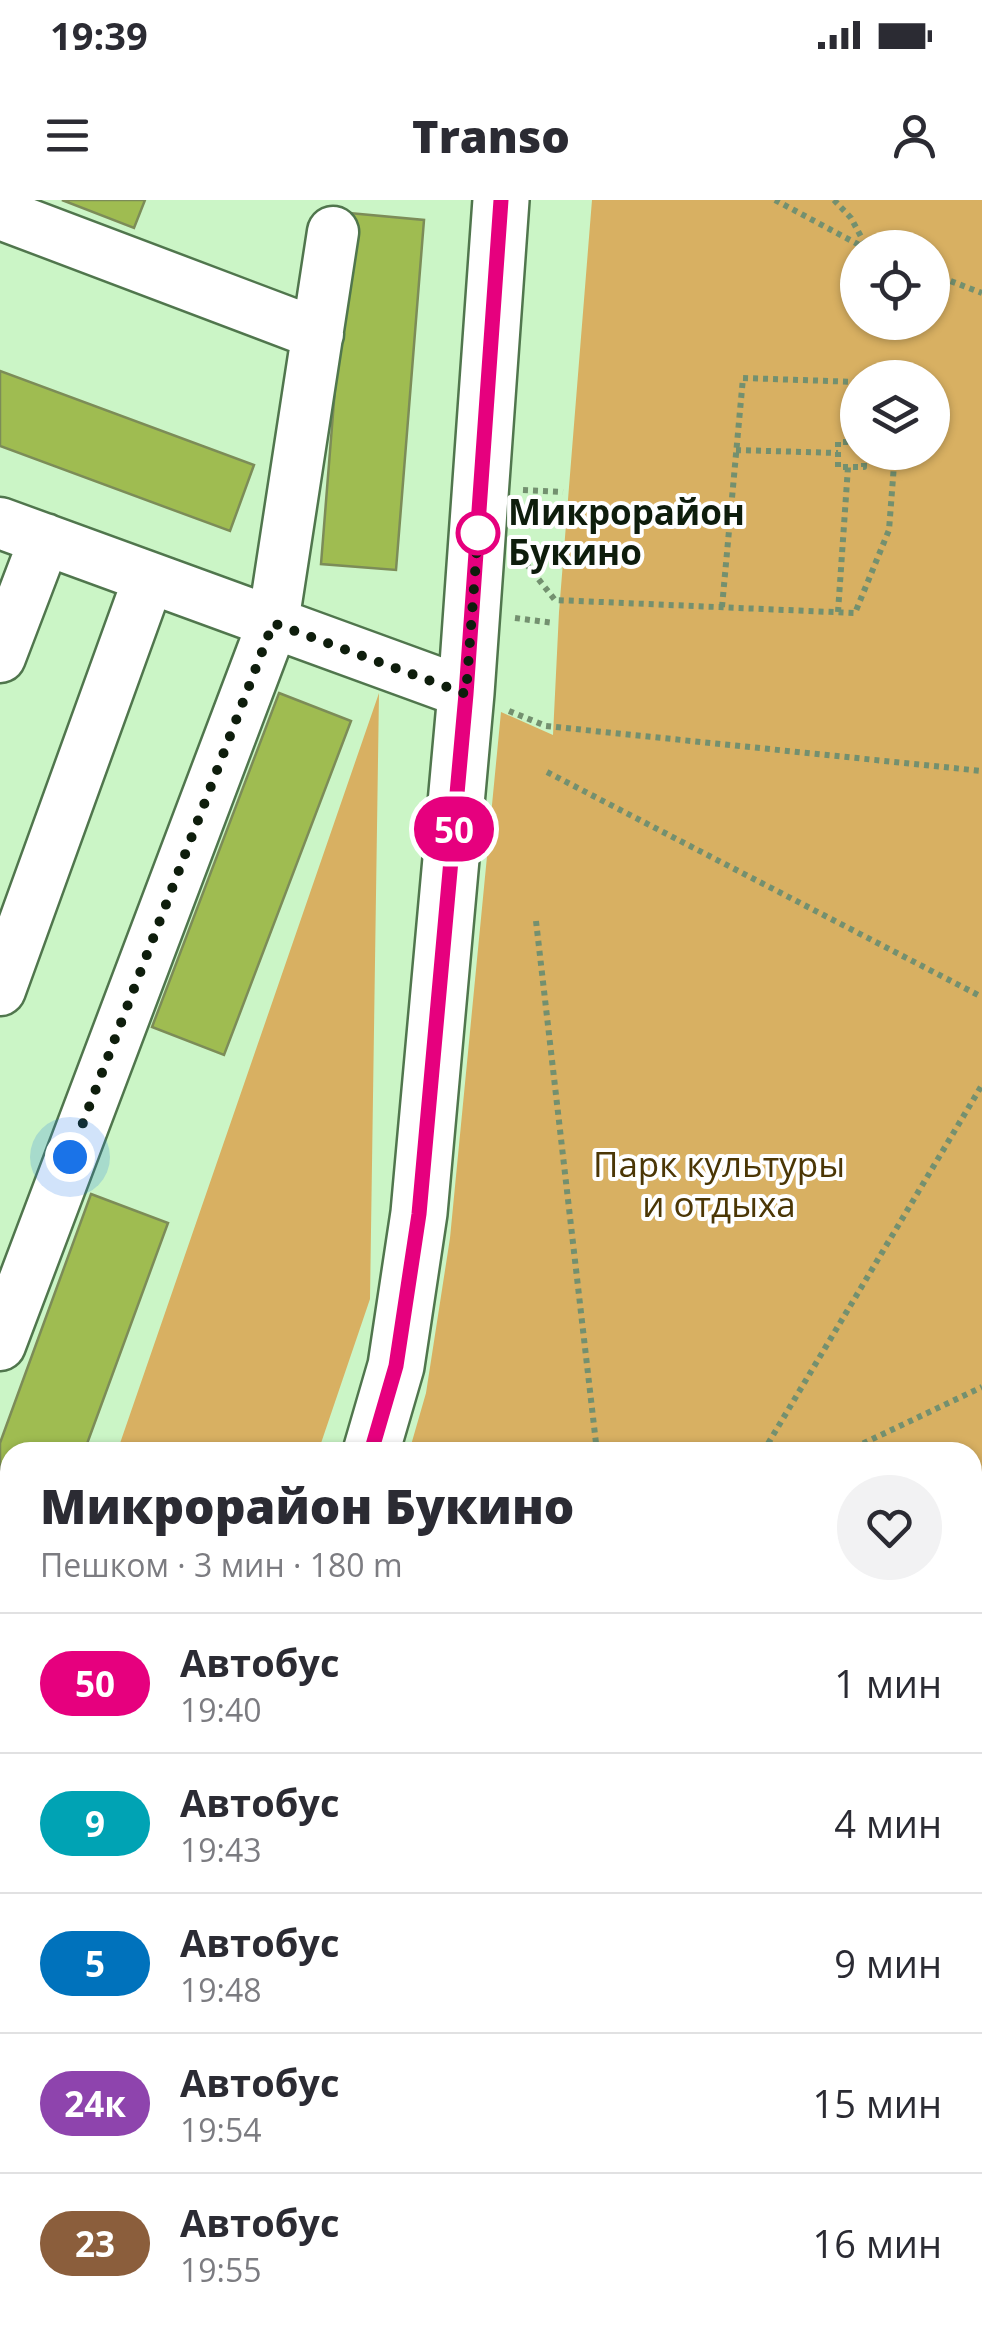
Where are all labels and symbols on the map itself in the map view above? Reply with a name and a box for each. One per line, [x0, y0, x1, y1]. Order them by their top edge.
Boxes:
place label: Микрорайон Букино [508, 488, 745, 575]
marker: Микрорайон Букино [457, 512, 499, 554]
line badge: 50 [409, 796, 499, 862]
your location [45, 1132, 95, 1182]
park label: Парк культуры и отдыха [593, 1140, 845, 1227]

